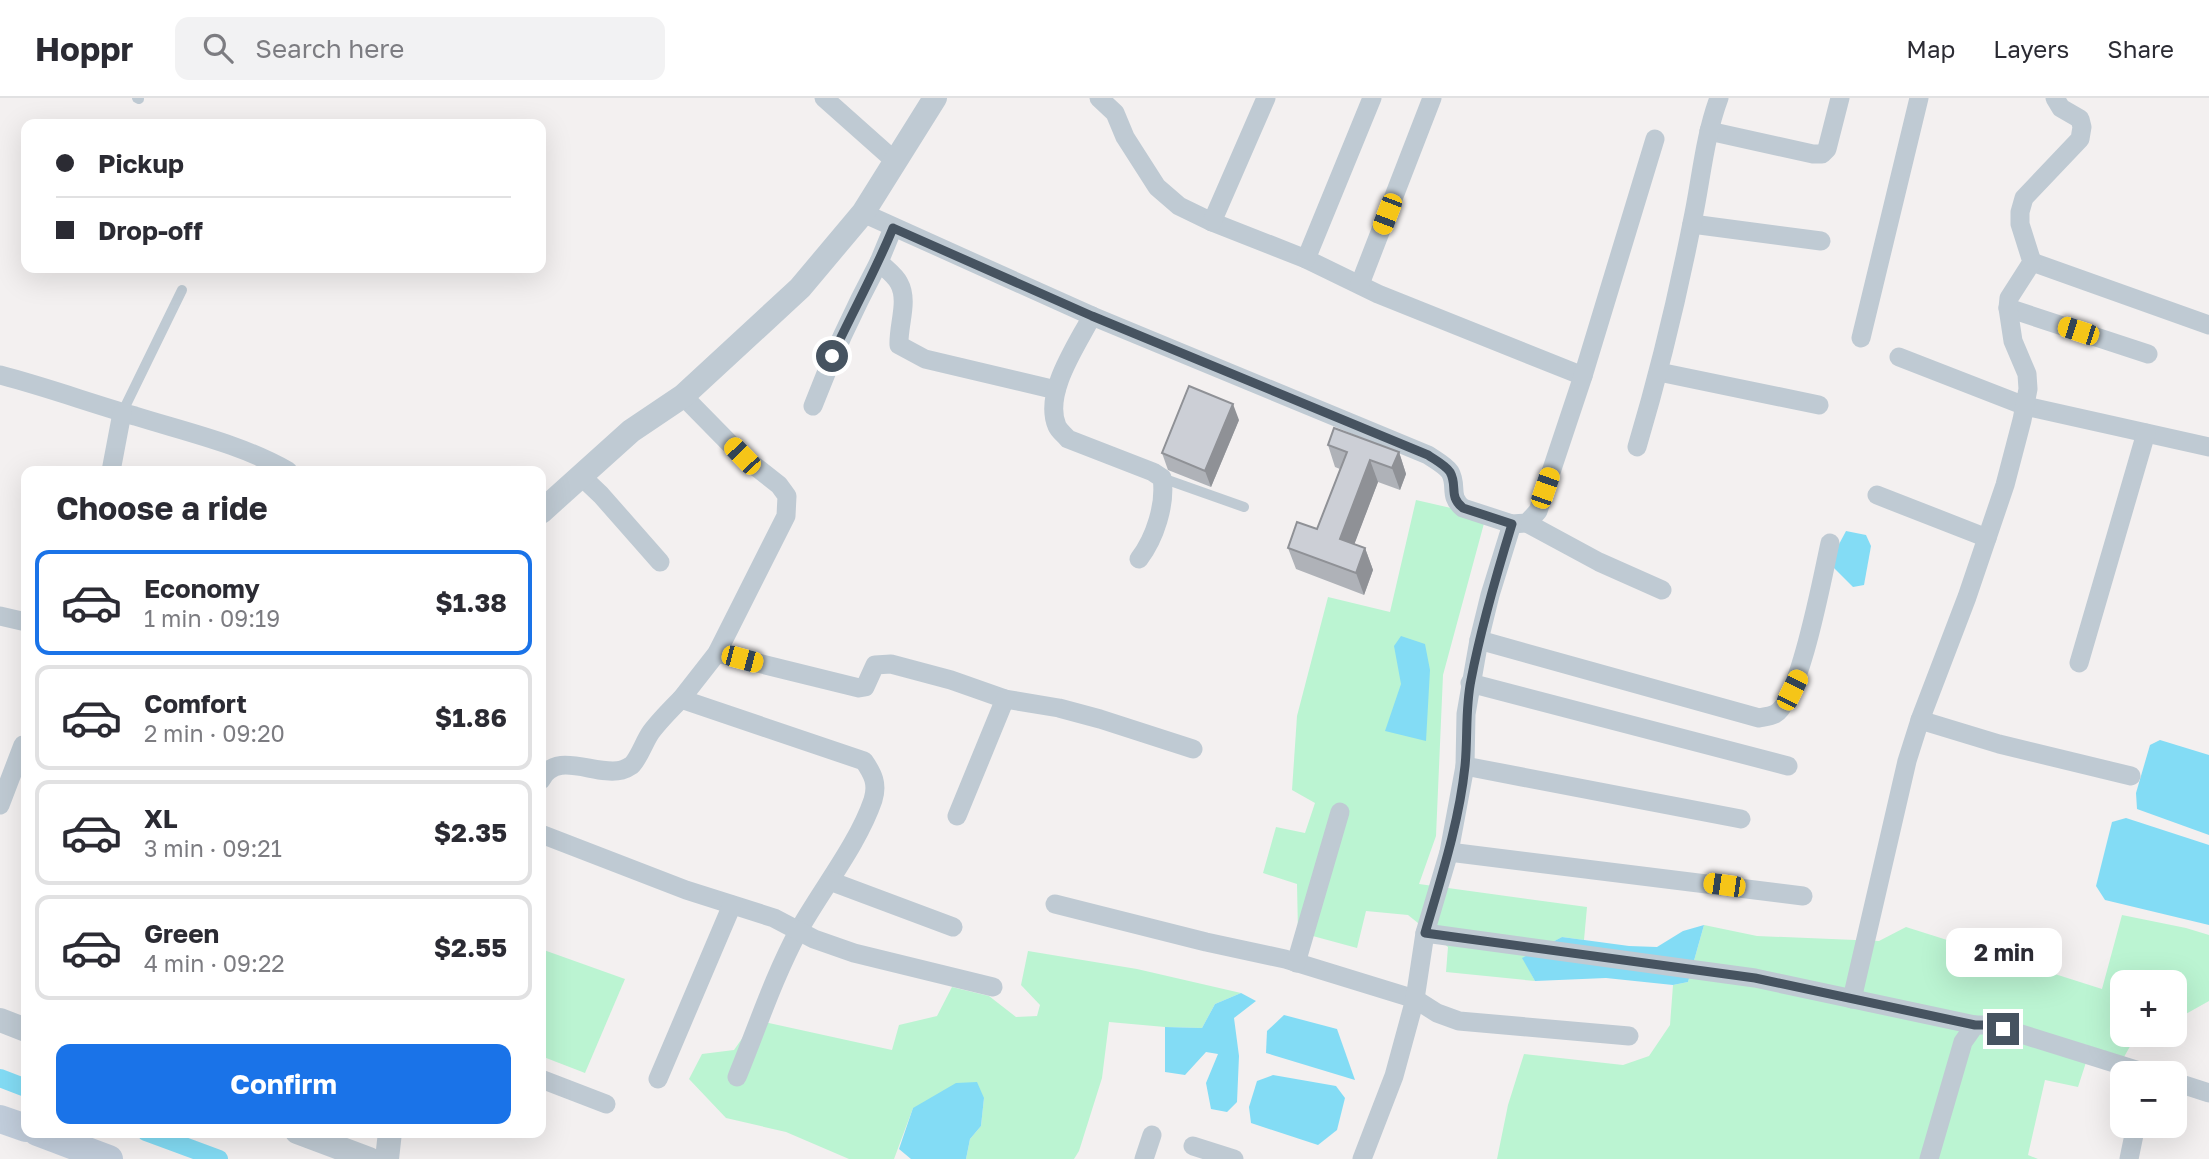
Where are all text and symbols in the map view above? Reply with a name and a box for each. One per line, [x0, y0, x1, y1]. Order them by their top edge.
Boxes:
search box [175, 17, 665, 80]
text: Hoppr [35, 29, 133, 68]
icon: search [199, 29, 237, 67]
text: Search here [255, 33, 404, 64]
text: Map [1906, 34, 1955, 63]
text: Layers [1993, 34, 2069, 63]
text: Share [2107, 34, 2174, 63]
text: Pickup [98, 148, 184, 179]
car [1370, 191, 1405, 237]
text: Drop-off [98, 215, 203, 246]
car [2055, 315, 2102, 347]
route start [816, 340, 848, 372]
car [720, 434, 765, 478]
car [1529, 465, 1562, 511]
text: Choose a ride [56, 489, 268, 527]
icon: car [60, 571, 123, 634]
text: Economy [144, 573, 260, 604]
text: $1.38 [435, 587, 507, 618]
text: 1 min · 09:19 [144, 604, 280, 632]
car [719, 643, 766, 675]
car [1774, 667, 1811, 713]
icon: car [60, 686, 123, 749]
text: Comfort [144, 688, 247, 719]
text: $1.86 [435, 702, 507, 733]
text: 2 min · 09:20 [144, 719, 285, 747]
icon: car [60, 801, 123, 864]
text: XL [144, 803, 178, 834]
text: $2.35 [434, 817, 507, 848]
text: 3 min · 09:21 [144, 834, 282, 862]
car [1702, 872, 1747, 898]
icon: car [60, 916, 123, 979]
text: Green [144, 918, 219, 949]
callout: 2 min [1945, 928, 2061, 976]
text: $2.55 [434, 932, 507, 963]
text: 2 min [1974, 938, 2034, 966]
text: 4 min · 09:22 [144, 949, 285, 977]
map controls [2110, 970, 2187, 1138]
button: + [2110, 970, 2187, 1047]
route end [1987, 1013, 2019, 1045]
button: Confirm [56, 1044, 511, 1124]
button: − [2110, 1061, 2187, 1138]

